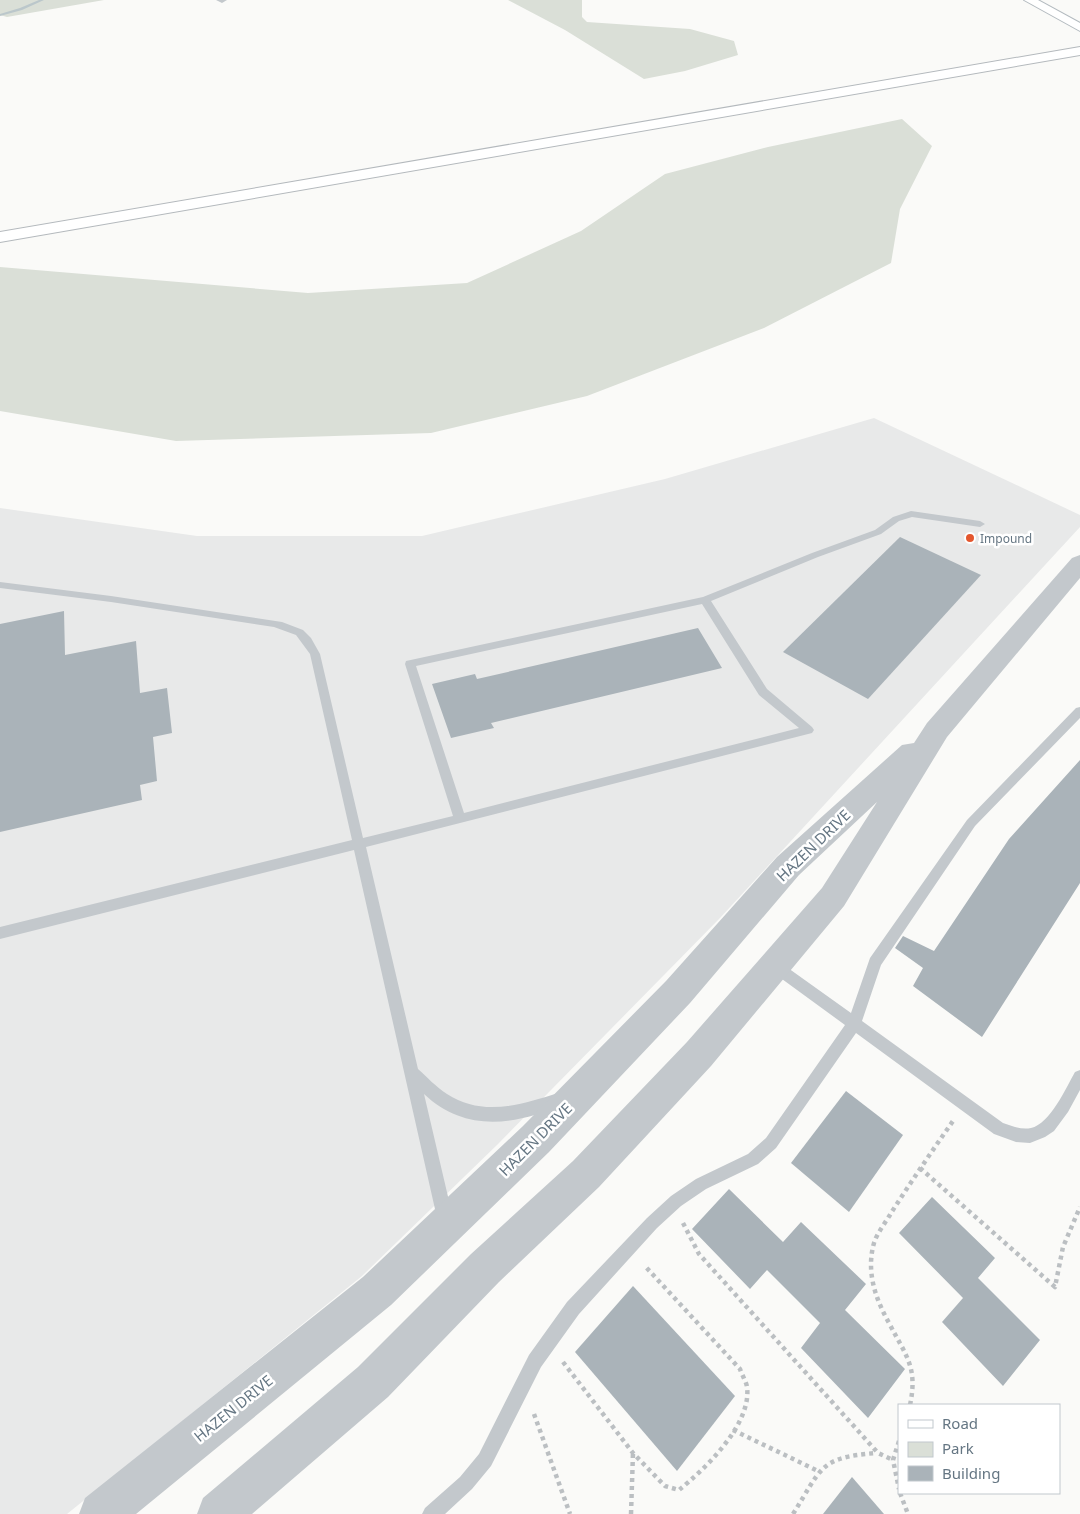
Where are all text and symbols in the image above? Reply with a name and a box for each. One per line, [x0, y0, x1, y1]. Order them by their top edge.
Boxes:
place label: Impound [980, 530, 1032, 547]
marker: Impound [964, 532, 976, 544]
street label: HAZEN DRIVE [772, 805, 854, 885]
street label: HAZEN DRIVE [494, 1098, 576, 1180]
street label: HAZEN DRIVE [190, 1370, 276, 1446]
legend [898, 1404, 1060, 1494]
text: Road [942, 1413, 978, 1433]
text: Park [942, 1438, 974, 1458]
text: Building [942, 1463, 1000, 1483]

